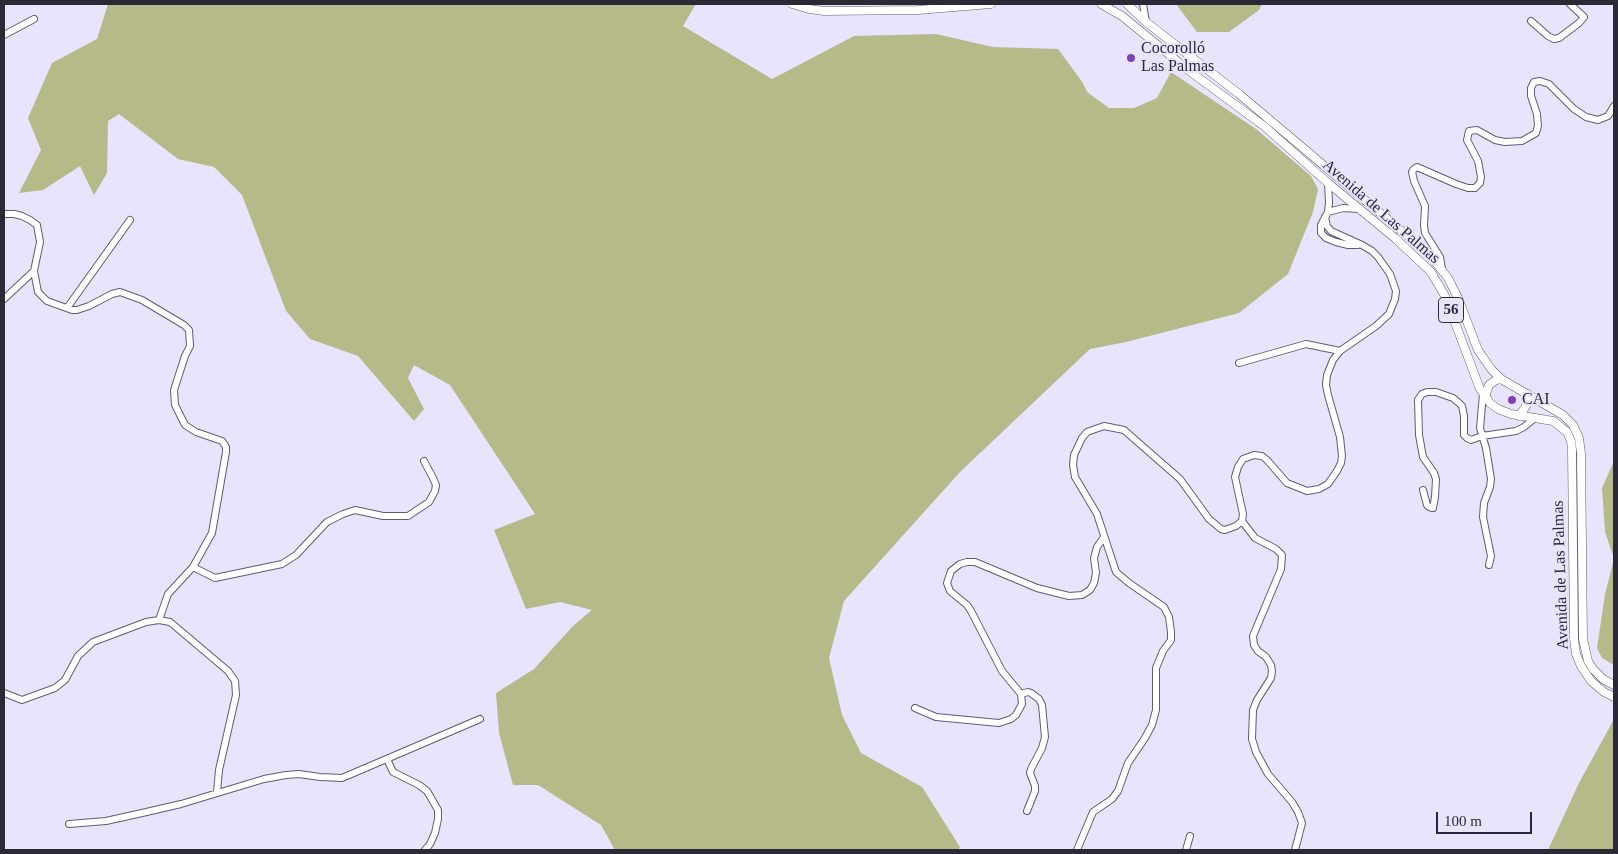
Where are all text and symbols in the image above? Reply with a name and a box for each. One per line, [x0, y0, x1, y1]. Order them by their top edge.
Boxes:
place label: Cocorolló Las Palmas [1141, 39, 1214, 77]
marker: Cocorolló Las Palmas [1125, 52, 1137, 64]
street label: Avenida de Las Palmas [1318, 156, 1444, 268]
road number: 56 [1438, 298, 1464, 322]
place label: CAI [1522, 390, 1550, 410]
marker: CAI [1506, 394, 1518, 406]
street label: Avenida de Las Palmas [1549, 500, 1573, 650]
scale bar [1438, 802, 1534, 834]
text: 100 m [1444, 813, 1482, 829]

